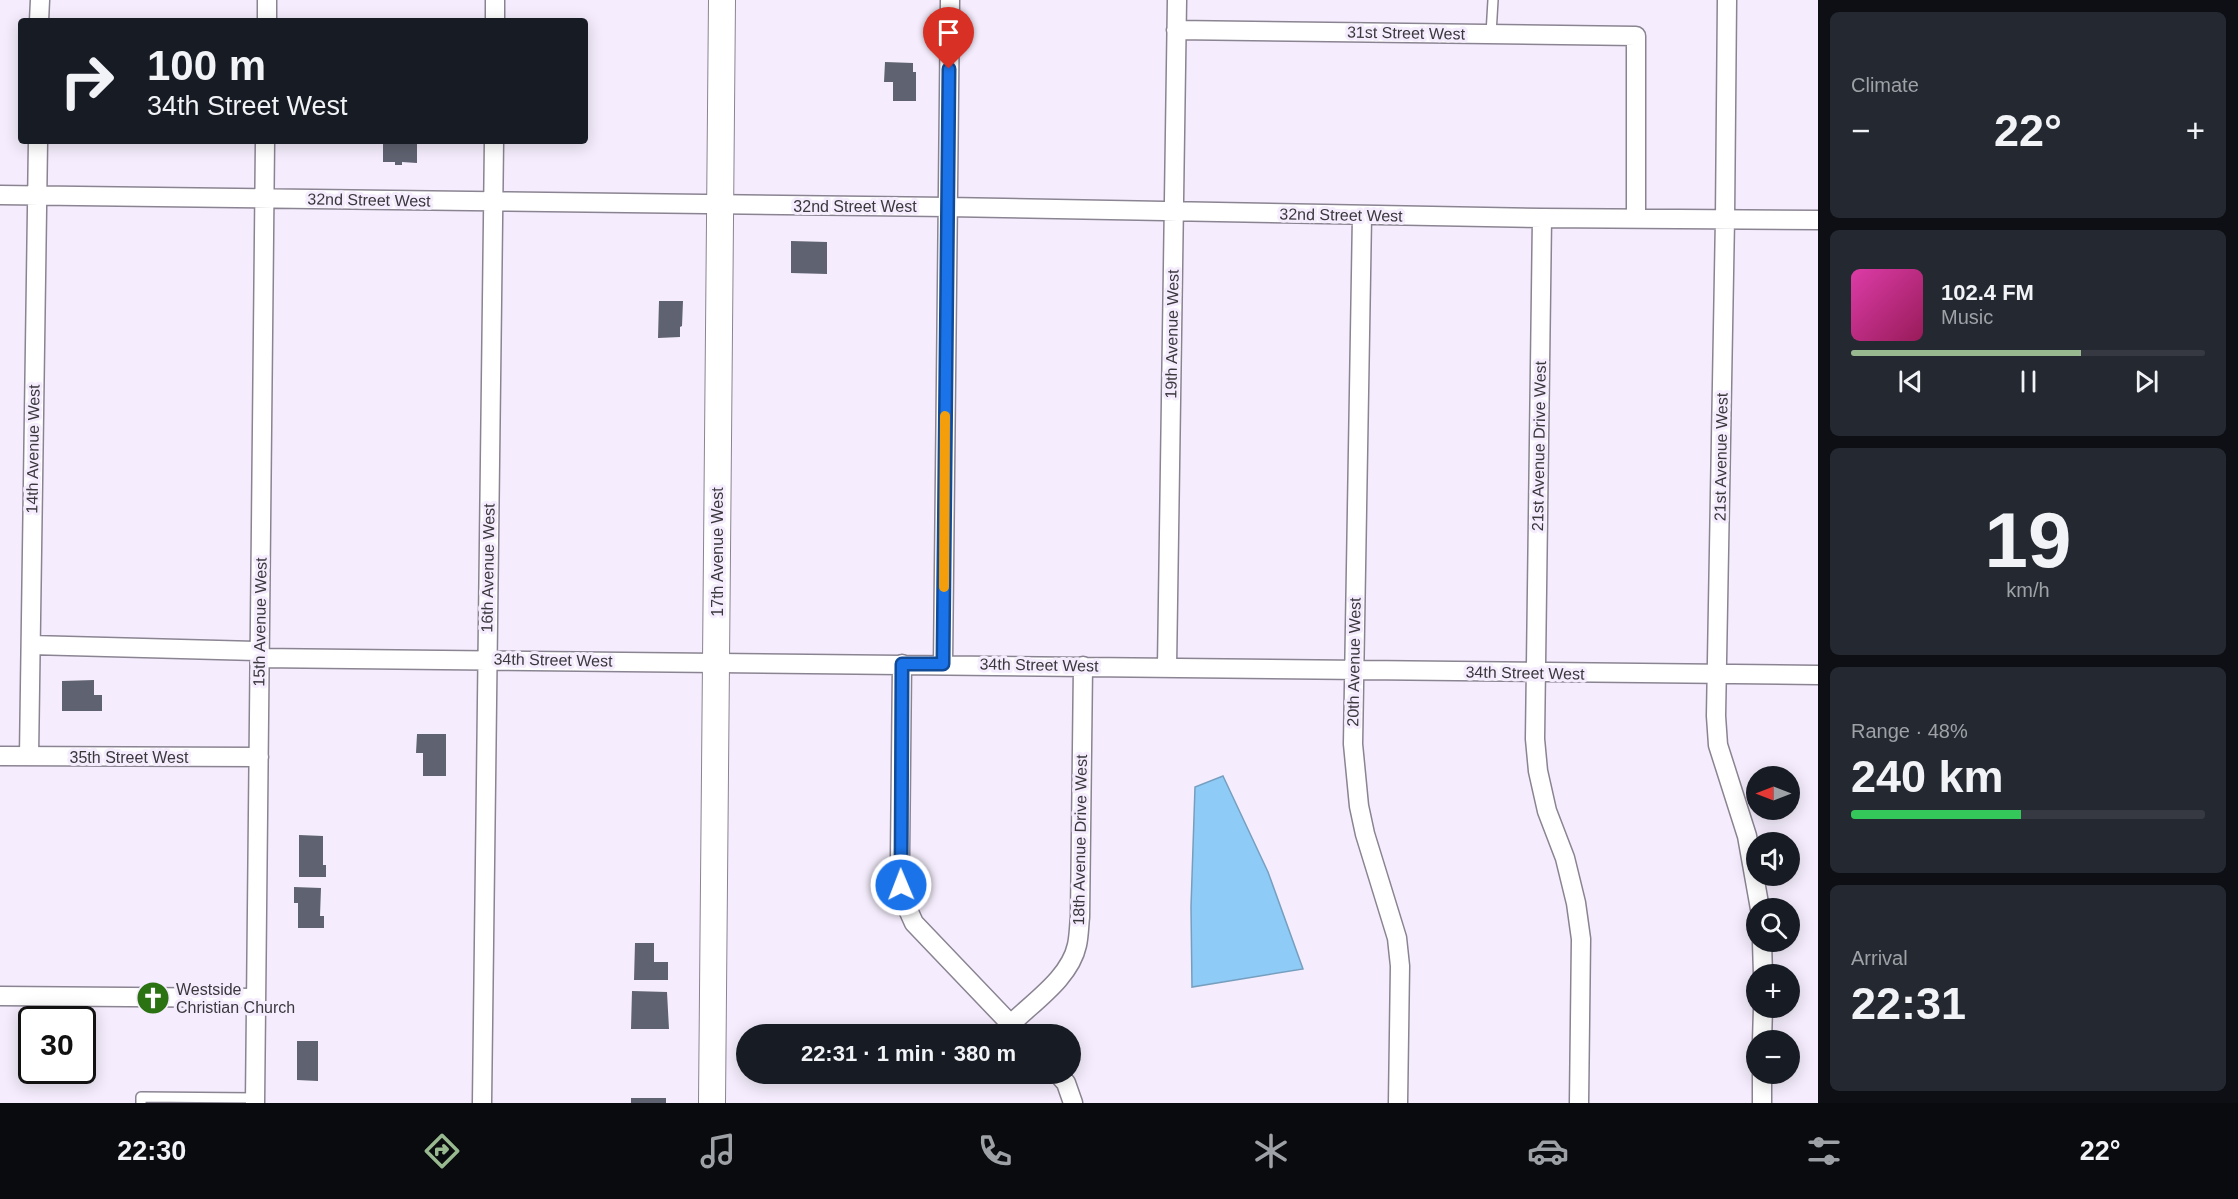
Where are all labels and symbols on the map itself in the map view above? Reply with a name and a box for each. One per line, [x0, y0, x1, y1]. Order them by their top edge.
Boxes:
pin [923, 7, 974, 69]
street label: 31st Street West [1347, 23, 1466, 43]
street label: 32nd Street West [307, 190, 431, 210]
street label: 32nd Street West [793, 198, 917, 215]
street label: 32nd Street West [1279, 205, 1403, 225]
street label: 19th Avenue West [1162, 269, 1182, 399]
street label: 21st Avenue Drive West [1529, 360, 1549, 531]
street label: 14th Avenue West [23, 384, 43, 514]
street label: 21st Avenue West [1711, 392, 1731, 521]
street label: 17th Avenue West [709, 487, 726, 617]
street label: 16th Avenue West [478, 503, 498, 633]
street label: 15th Avenue West [250, 557, 270, 687]
street label: 20th Avenue West [1344, 597, 1364, 727]
street label: 34th Street West [493, 650, 613, 670]
street label: 34th Street West [979, 655, 1099, 675]
street label: 34th Street West [1465, 663, 1585, 683]
street label: 35th Street West [70, 749, 189, 766]
street label: 18th Avenue Drive West [1070, 754, 1090, 926]
north arrow [1746, 766, 1800, 820]
position arrow [869, 853, 933, 917]
church icon: Westside Christian Church [135, 980, 171, 1016]
place label: Westside Christian Church [176, 981, 295, 1016]
speed limit sign: 30 [18, 1006, 96, 1084]

